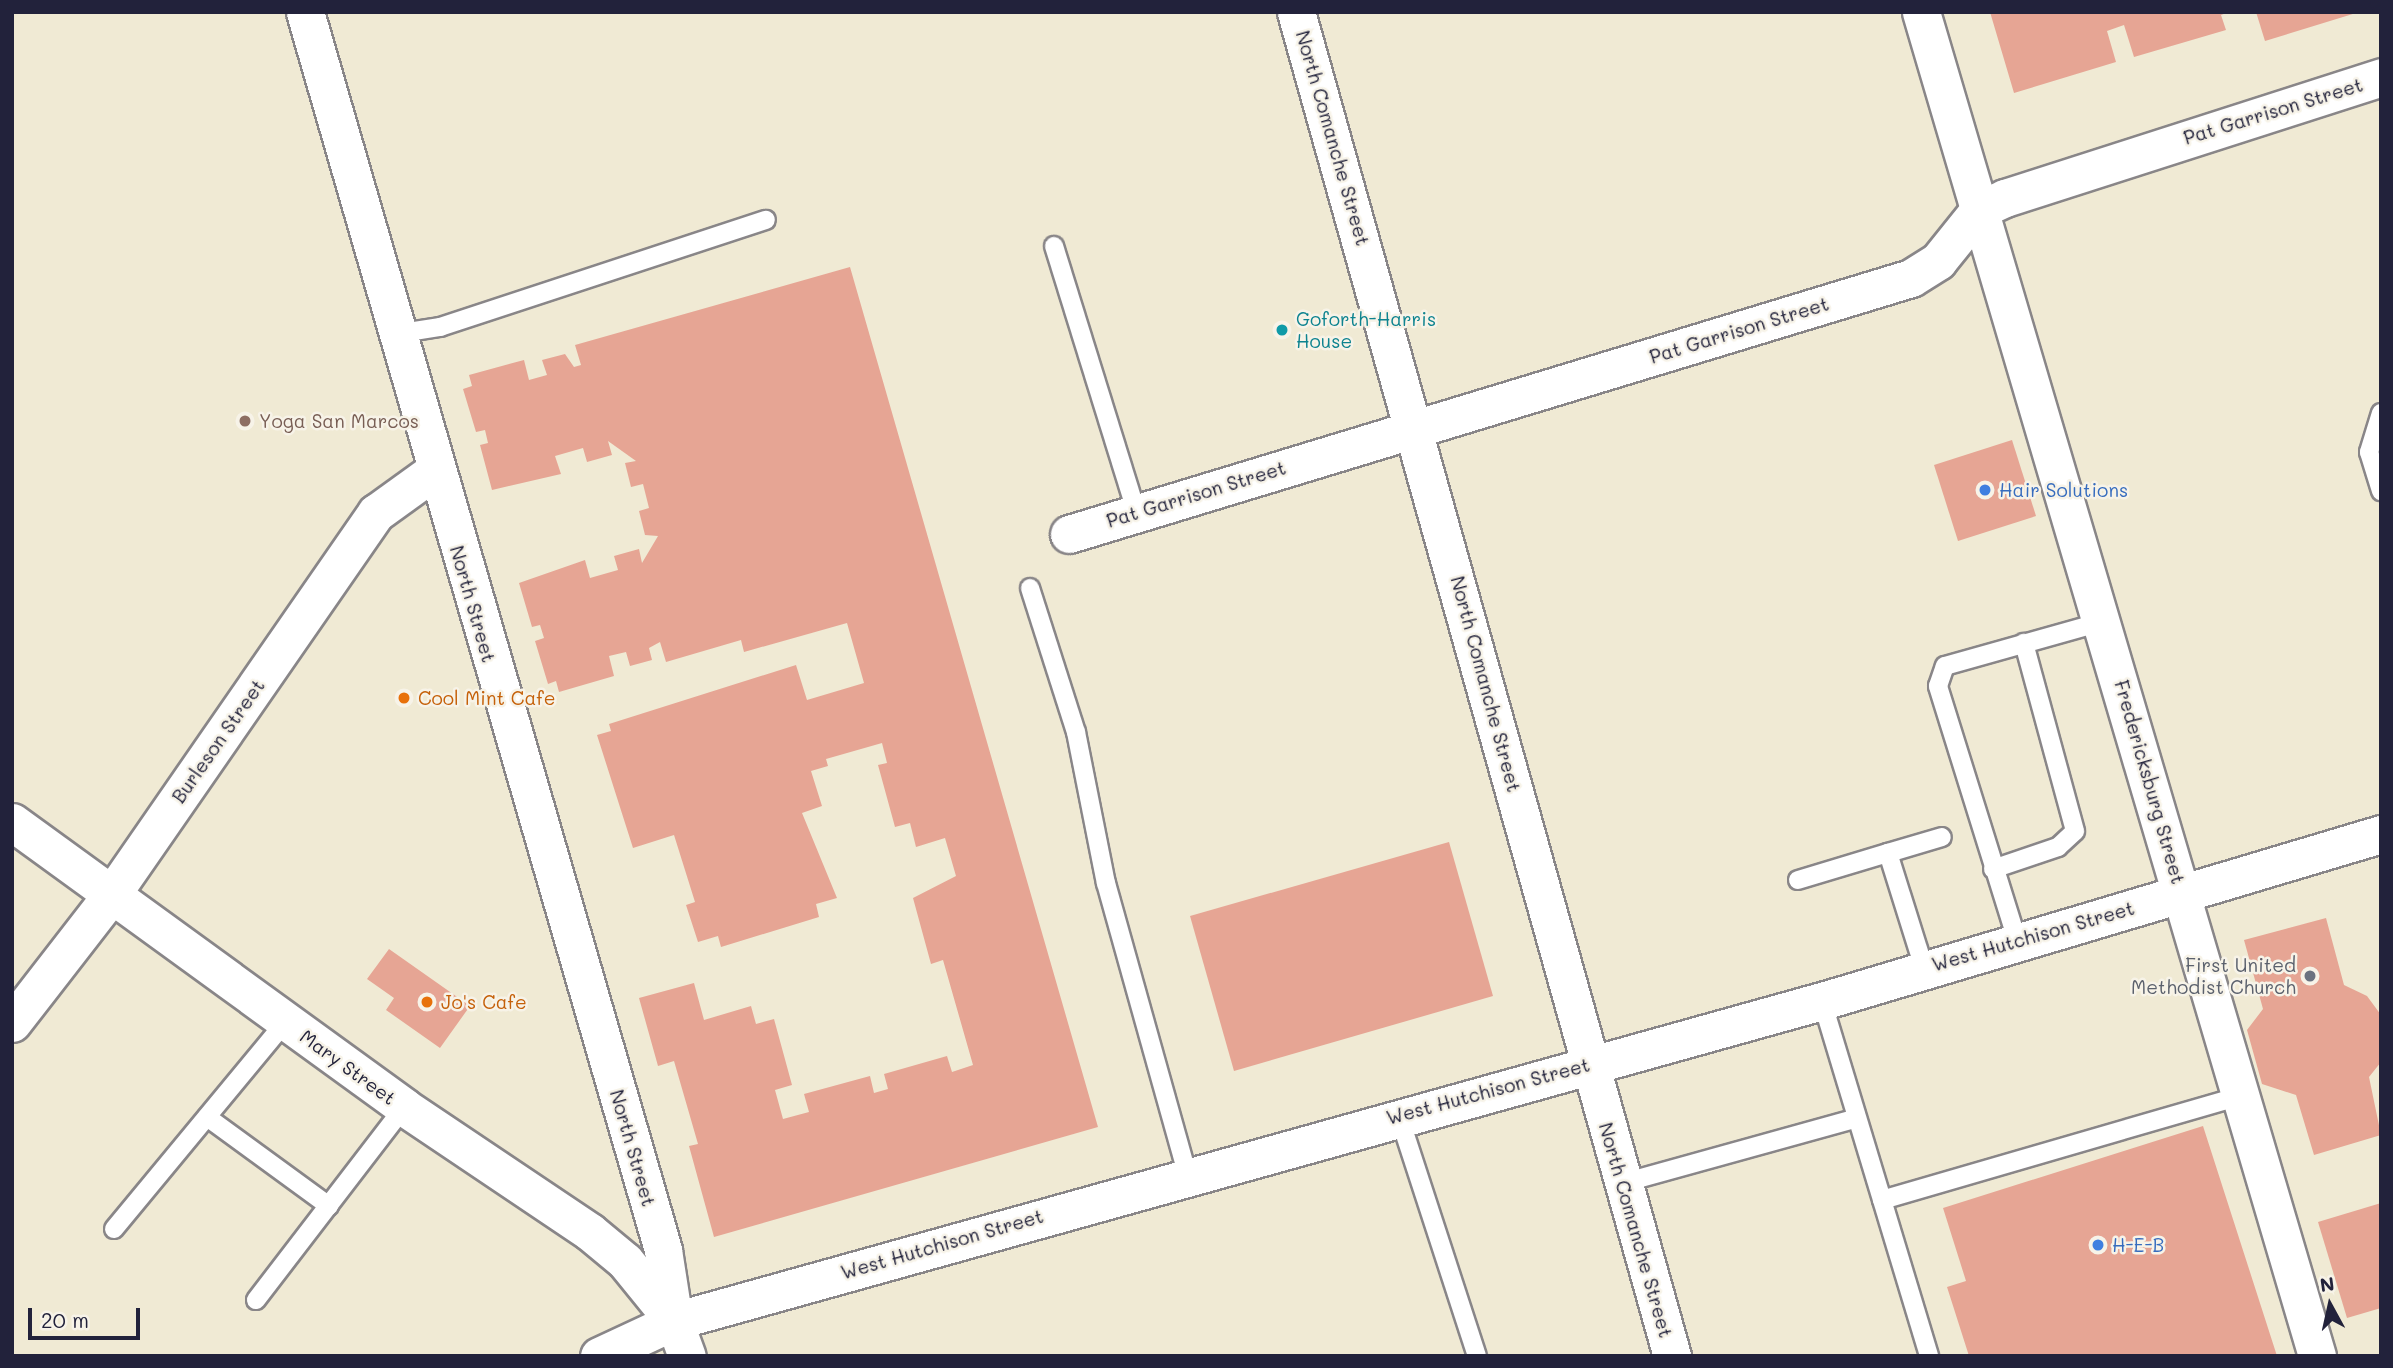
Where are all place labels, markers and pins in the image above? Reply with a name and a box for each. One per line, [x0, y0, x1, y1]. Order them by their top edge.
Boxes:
place label: Goforth-Harris House [1296, 308, 1436, 352]
marker: Goforth-Harris House [1274, 322, 1290, 338]
place label: Yoga San Marcos [259, 410, 419, 432]
marker: Yoga San Marcos [237, 413, 253, 429]
place label: Hair Solutions [1999, 479, 2128, 501]
marker: Hair Solutions [1977, 482, 1993, 498]
place label: Cool Mint Cafe [418, 687, 555, 709]
marker: Cool Mint Cafe [396, 690, 412, 706]
place label: First United Methodist Church [2131, 954, 2296, 998]
marker: First United Methodist Church [2302, 968, 2318, 984]
place label: Jo's Cafe [441, 991, 527, 1013]
marker: Jo's Cafe [419, 994, 435, 1010]
place label: H-E-B [2112, 1234, 2164, 1256]
marker: H-E-B [2090, 1237, 2106, 1253]

